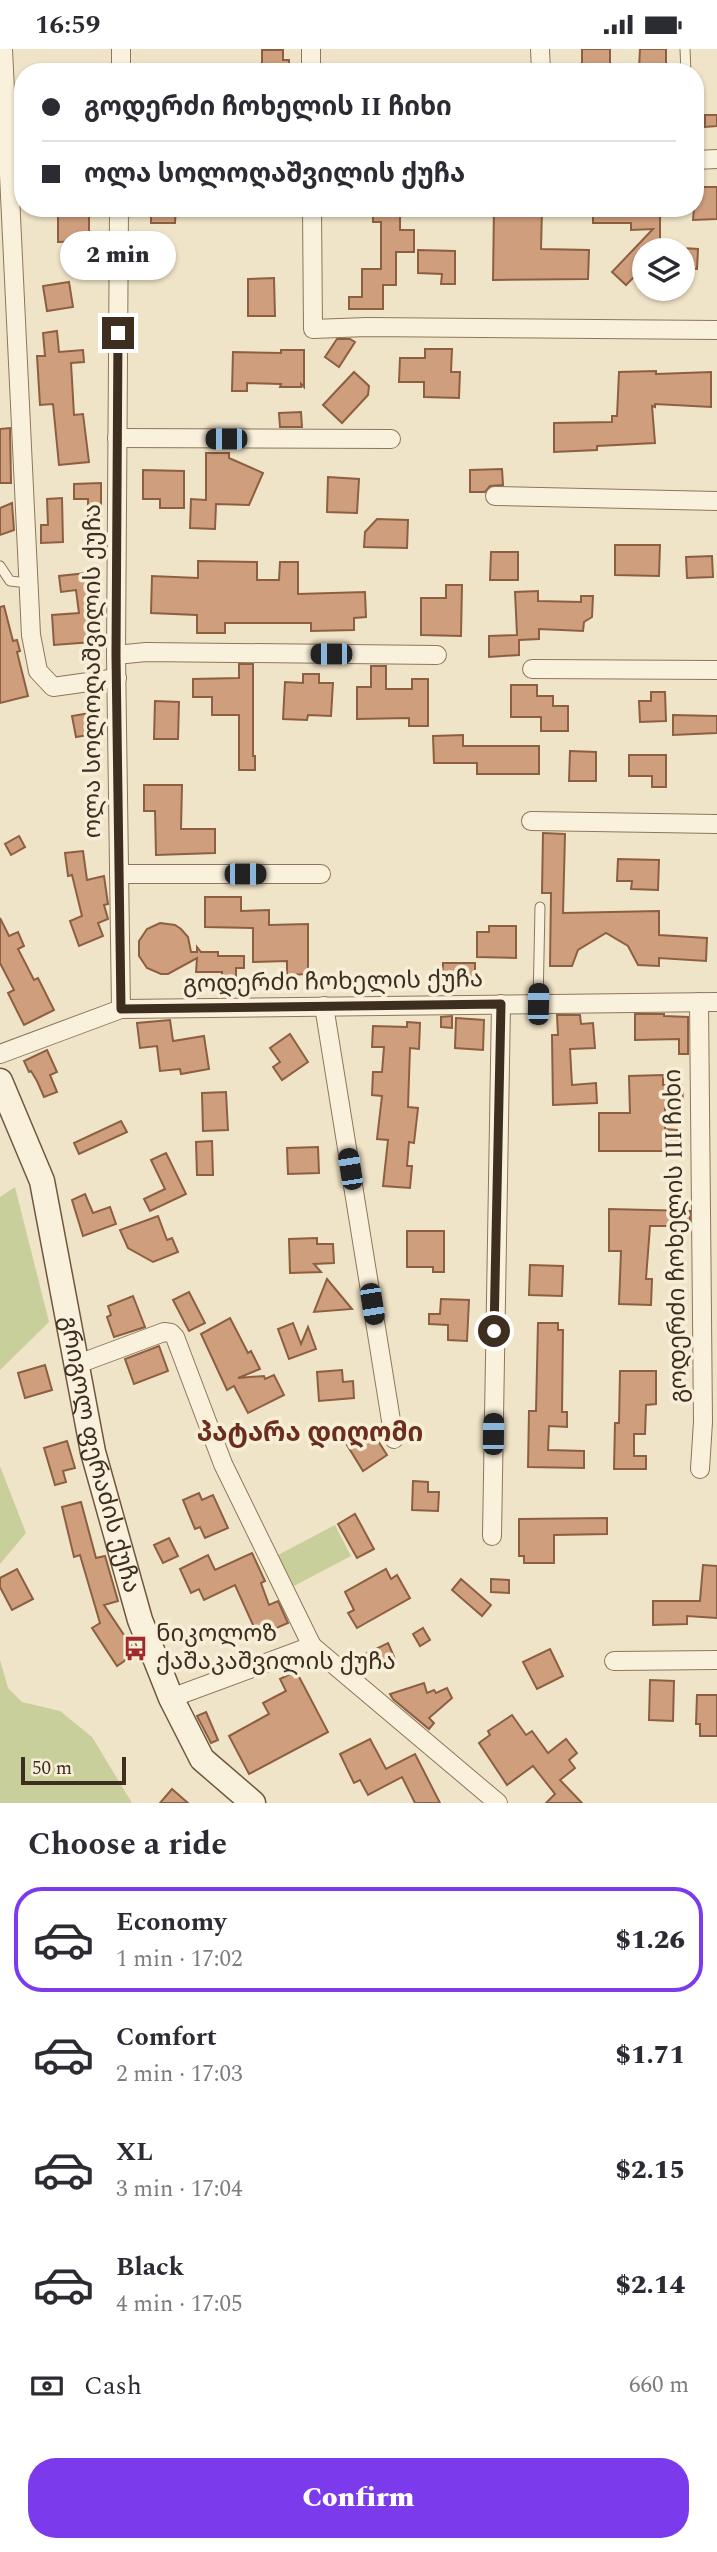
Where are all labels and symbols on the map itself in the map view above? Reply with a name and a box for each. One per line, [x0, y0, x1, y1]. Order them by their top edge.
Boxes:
callout: 2 min [60, 231, 176, 281]
route end [102, 317, 134, 349]
car [206, 429, 248, 450]
street label: ოლა სოლოღაშვილის ქუჩა [75, 504, 111, 838]
car [311, 644, 353, 665]
car [225, 864, 267, 885]
street label: გოდერძი ჩოხელის ქუჩა [183, 961, 483, 1003]
car [528, 983, 549, 1025]
street label: გოდერძი ჩოხელის III ჩიხი [655, 1068, 697, 1404]
car [337, 1147, 364, 1191]
car [359, 1282, 386, 1326]
street label: გრიგოლ ფერაძის ქუჩა [50, 1313, 150, 1597]
route start [478, 1315, 510, 1347]
district label: პატარა დიღომი [197, 1413, 423, 1453]
car [483, 1413, 504, 1455]
place label: ნიკოლოზ ქაშაკაშვილის ქუჩა [156, 1616, 396, 1680]
bus stop icon: ნიკოლოზ ქაშაკაშვილის ქუჩა [122, 1634, 150, 1662]
scale bar [21, 1754, 126, 1786]

